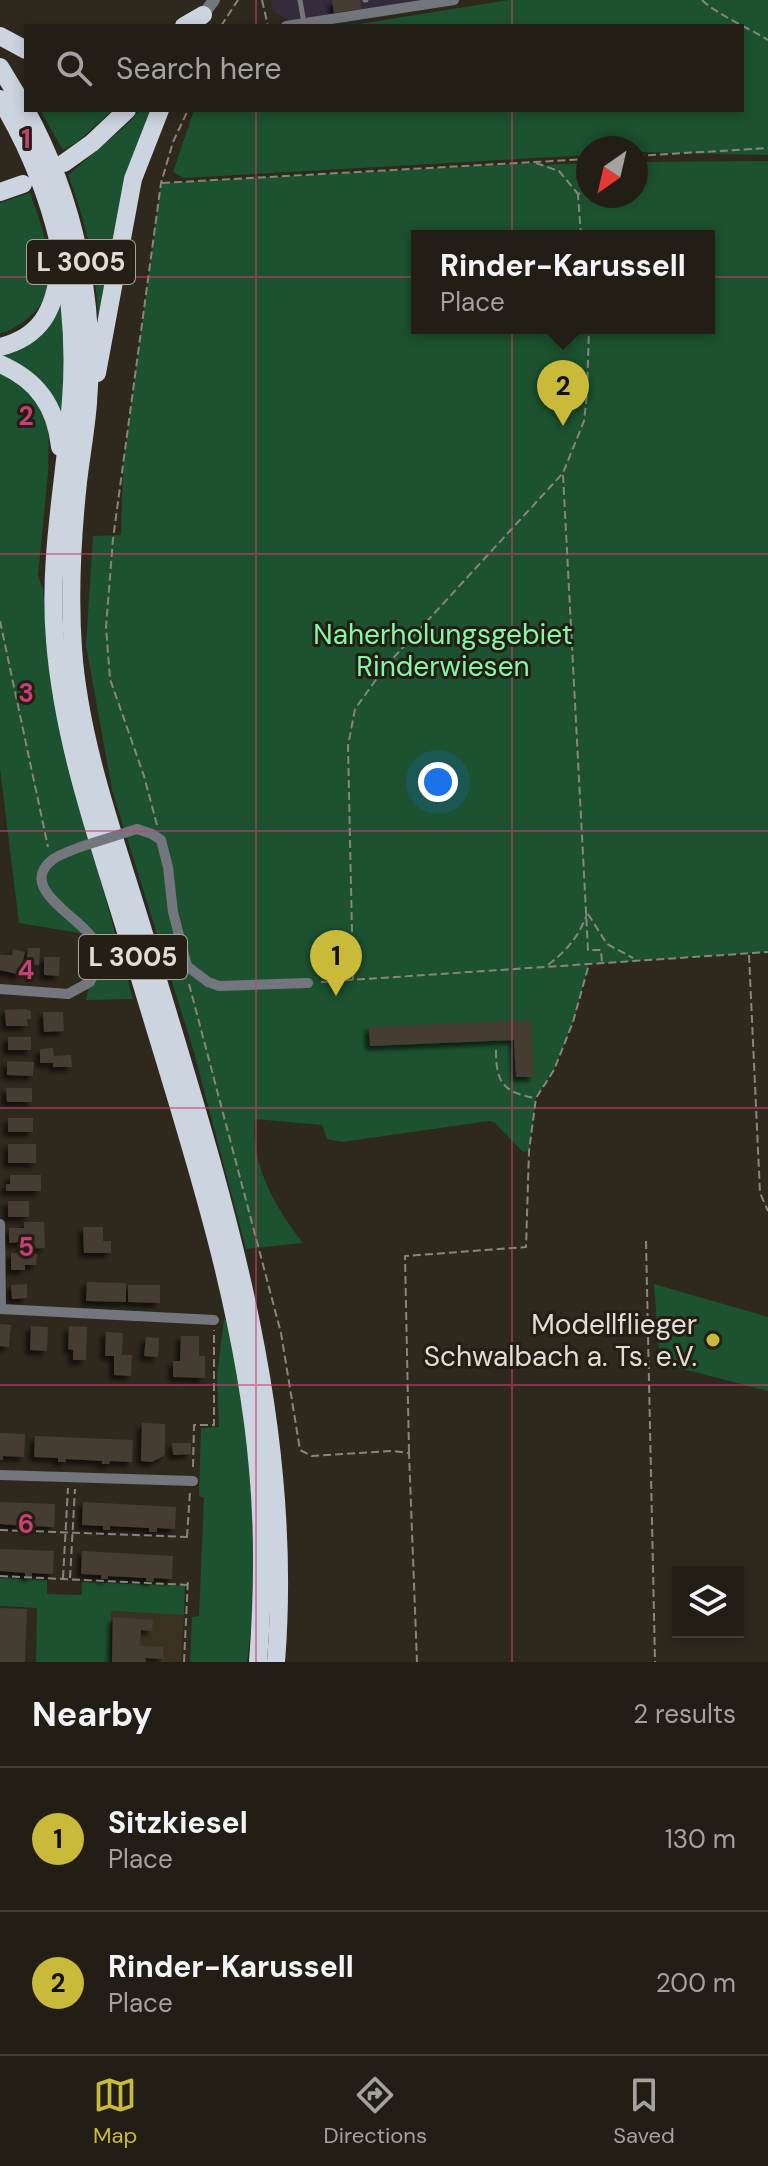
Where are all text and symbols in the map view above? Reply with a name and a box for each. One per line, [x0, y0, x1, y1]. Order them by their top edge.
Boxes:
search box [24, 24, 744, 112]
icon: search [52, 46, 96, 90]
text: Search here [116, 49, 282, 88]
text: 1 [21, 122, 31, 156]
north arrow [576, 136, 648, 208]
popup [411, 230, 715, 334]
road number: L 3005 [27, 240, 135, 284]
text: Rinder-Karussell [440, 246, 686, 285]
text: Place [440, 285, 505, 319]
pin: 2 [537, 360, 589, 426]
text: 2 [18, 399, 34, 433]
park label: Naherholungsgebiet Rinderwiesen [313, 616, 573, 685]
text: 3 [18, 676, 34, 710]
your location [418, 762, 458, 802]
pin: 1 [310, 930, 362, 996]
road number: L 3005 [79, 935, 187, 979]
text: 4 [18, 953, 34, 987]
text: 5 [18, 1230, 34, 1264]
place label: Modellflieger Schwalbach a. Ts. e.V. [424, 1306, 697, 1375]
marker: Modellflieger Schwalbach a. Ts. e.V. [704, 1331, 722, 1349]
text: 6 [18, 1507, 34, 1541]
map controls [672, 1566, 744, 1638]
button: layers [672, 1566, 744, 1638]
text: Nearby [32, 1692, 152, 1737]
text: 2 results [633, 1697, 736, 1731]
text: Sitzkiesel [108, 1803, 248, 1842]
text: 1 [53, 1822, 63, 1856]
text: 130 m [665, 1822, 736, 1856]
text: Place [108, 1842, 173, 1876]
text: Rinder-Karussell [108, 1947, 354, 1986]
text: 2 [50, 1966, 66, 2000]
text: 200 m [656, 1966, 736, 2000]
text: Place [108, 1986, 173, 2020]
tab: Map [93, 2073, 137, 2150]
tab: Directions [324, 2073, 427, 2150]
tab: Saved [613, 2073, 675, 2150]

